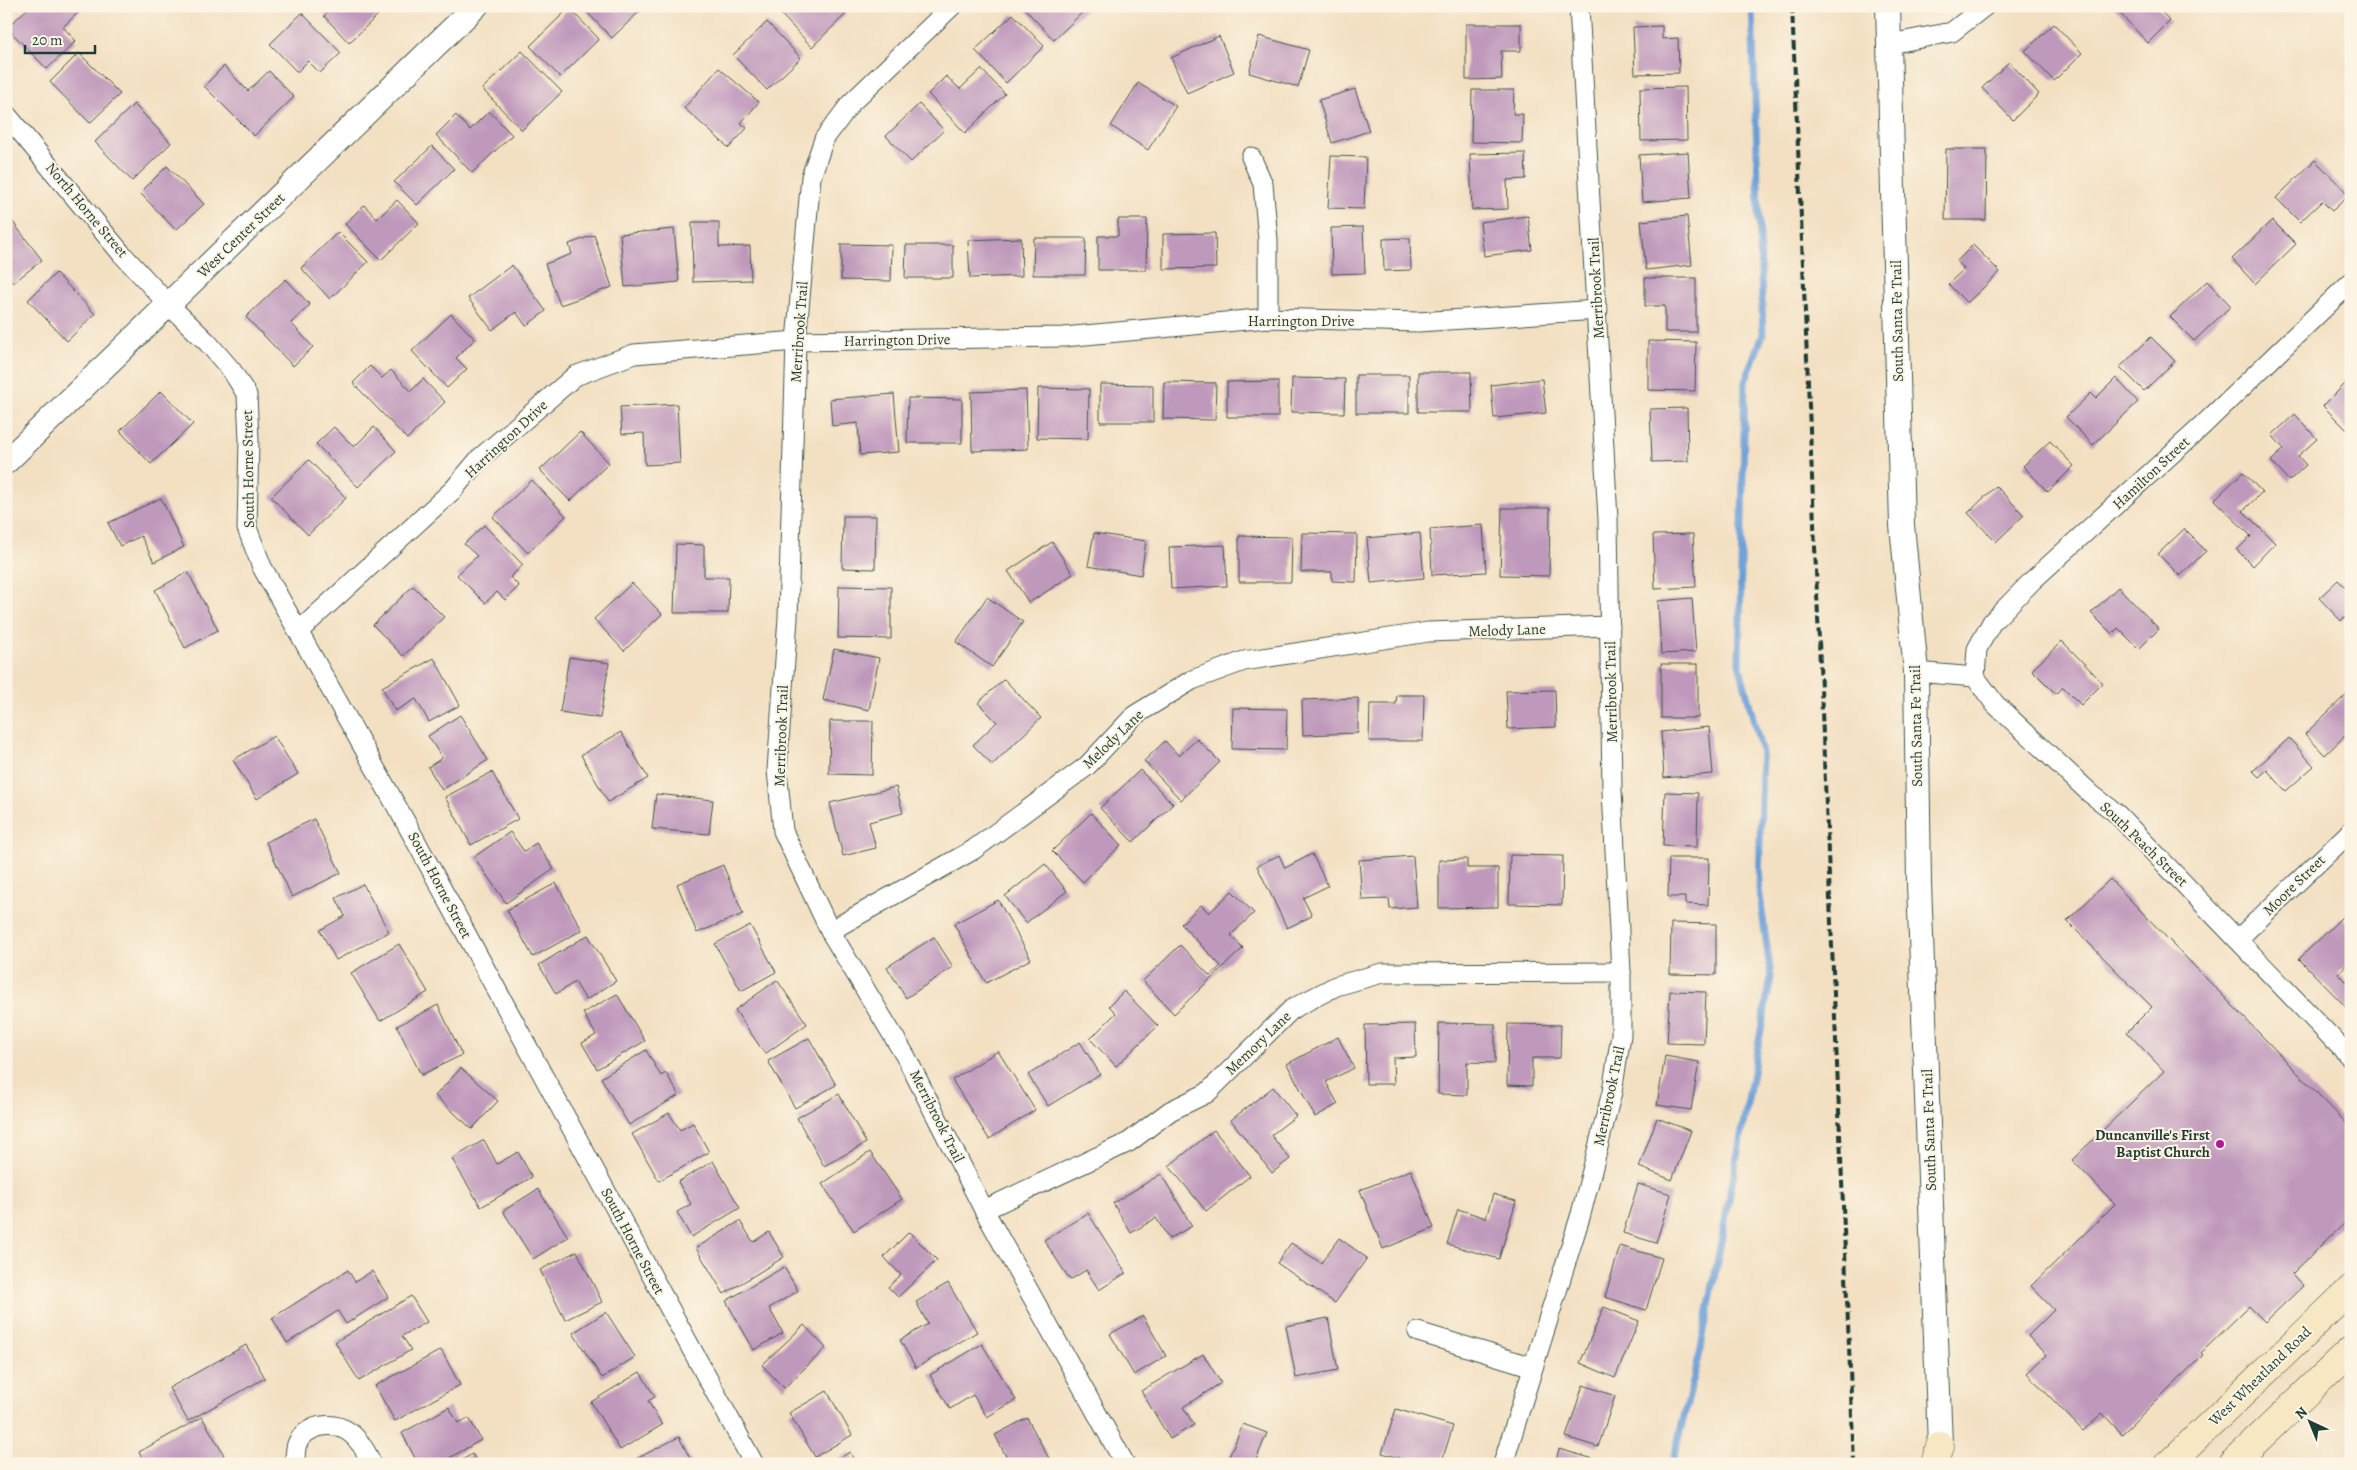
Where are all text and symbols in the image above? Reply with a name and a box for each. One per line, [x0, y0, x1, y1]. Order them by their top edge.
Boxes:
scale bar [25, 22, 95, 54]
text: 20 m [32, 30, 63, 50]
street label: North Horne Street [41, 158, 133, 262]
street label: West Center Street [192, 188, 289, 283]
street label: Merribrook Trail [1583, 236, 1609, 339]
street label: South Santa Fe Trail [1886, 260, 1908, 382]
street label: Merribrook Trail [785, 280, 813, 383]
street label: Harrington Drive [1248, 311, 1355, 331]
street label: Harrington Drive [843, 329, 951, 351]
street label: Harrington Drive [460, 395, 552, 483]
street label: South Horne Street [237, 410, 259, 528]
street label: Hamilton Street [2108, 432, 2194, 514]
street label: Melody Lane [1468, 619, 1546, 641]
street label: Merribrook Trail [1600, 641, 1622, 743]
street label: South Santa Fe Trail [1905, 665, 1927, 787]
street label: Merribrook Trail [769, 685, 793, 787]
street label: Melody Lane [1078, 705, 1148, 773]
street label: South Peach Street [2096, 797, 2192, 891]
street label: South Horne Street [403, 828, 477, 942]
street label: Moore Street [2258, 850, 2330, 920]
street label: Memory Lane [1221, 1006, 1295, 1079]
street label: Merribrook Trail [1589, 1044, 1629, 1148]
street label: Merribrook Trail [905, 1066, 969, 1166]
street label: South Santa Fe Trail [1917, 1068, 1941, 1191]
place label: Duncanville's First Baptist Church [2095, 1125, 2210, 1162]
marker: Duncanville's First Baptist Church [2214, 1138, 2226, 1150]
street label: South Horne Street [596, 1184, 670, 1298]
street label: West Wheatland Road [2204, 1321, 2316, 1431]
north arrow [2284, 1398, 2334, 1448]
text: N [2291, 1403, 2312, 1423]

